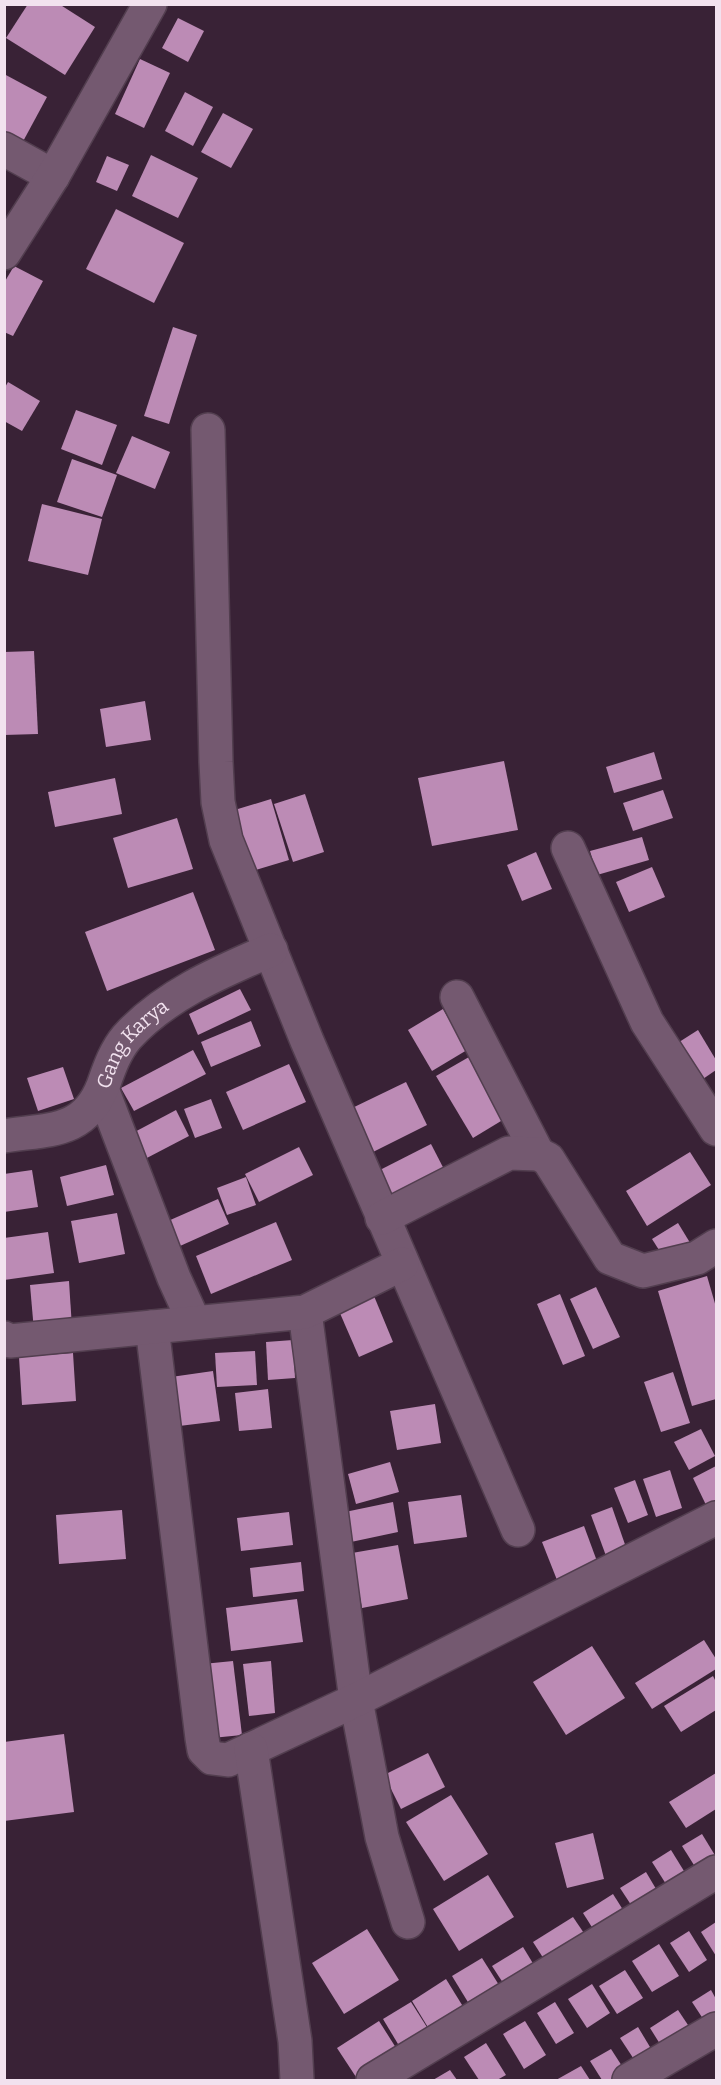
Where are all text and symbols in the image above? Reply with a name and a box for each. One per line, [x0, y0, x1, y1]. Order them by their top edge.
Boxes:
street label: Gang Karya [91, 994, 173, 1092]

